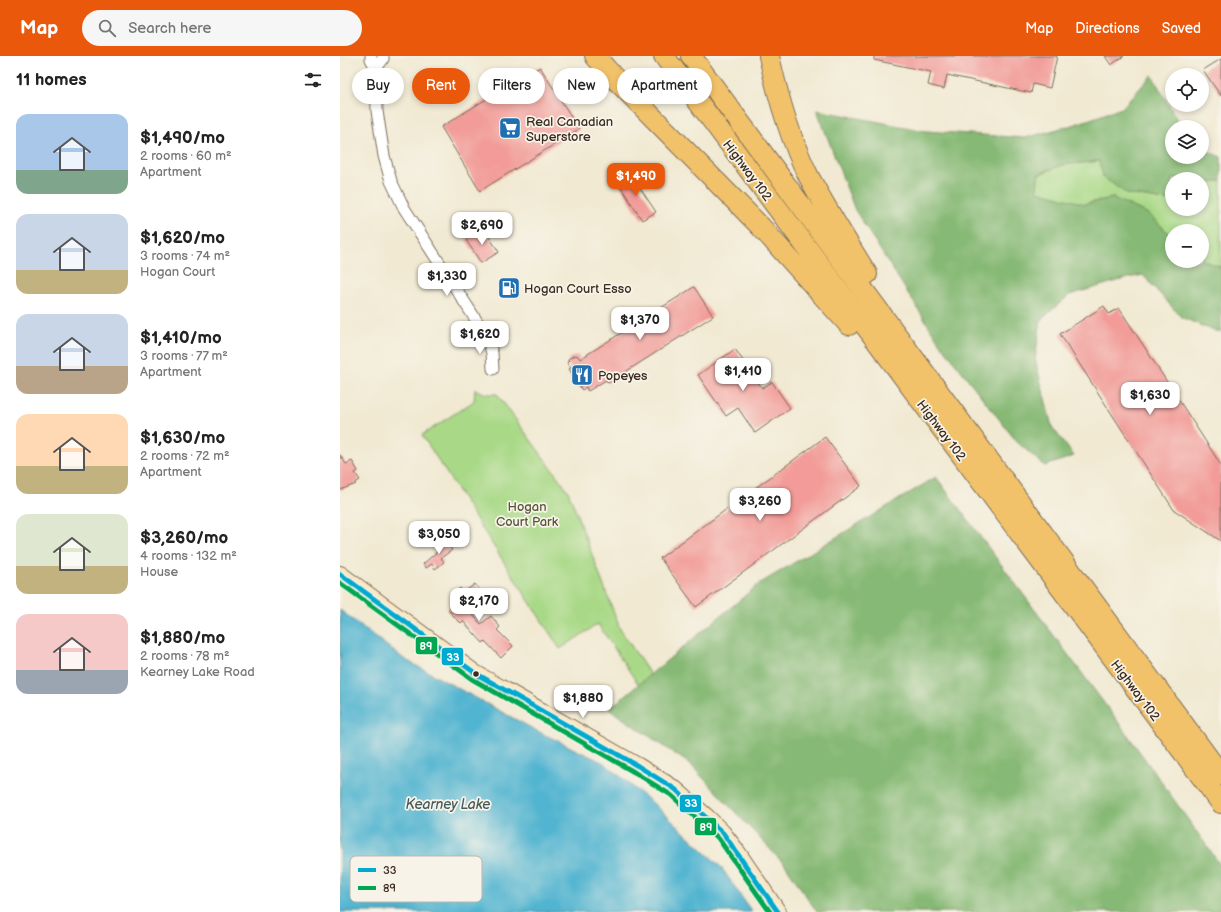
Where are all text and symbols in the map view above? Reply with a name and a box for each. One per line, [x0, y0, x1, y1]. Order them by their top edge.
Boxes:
search box [82, 10, 362, 46]
text: Map [20, 17, 58, 40]
icon: search [96, 17, 118, 39]
text: Search here [128, 19, 211, 38]
text: Map [1025, 20, 1053, 37]
text: Directions [1075, 20, 1140, 37]
text: Saved [1162, 20, 1201, 37]
chip: Buy [352, 68, 404, 104]
chip: Rent [412, 68, 470, 104]
chip: Filters [478, 68, 545, 104]
chip: New [553, 68, 609, 104]
chip: Apartment [617, 68, 712, 104]
map controls [1165, 68, 1209, 268]
button: locate [1165, 68, 1209, 112]
icon: filters [302, 69, 324, 91]
text: 11 homes [16, 70, 87, 90]
place label: Real Canadian Superstore [526, 114, 613, 145]
supermarket icon: Real Canadian Superstore [497, 115, 523, 141]
button: layers [1165, 120, 1209, 164]
text: $1,490/mo [140, 128, 225, 148]
icon: home [48, 130, 96, 178]
street label: Highway 102 [719, 137, 775, 204]
text: 2 rooms · 60 m² [140, 148, 232, 164]
pin: $1,490 [603, 163, 669, 197]
text: Apartment [140, 164, 201, 180]
text: $1,490 [616, 168, 656, 184]
button: + [1165, 172, 1209, 216]
pin: $2,690 [449, 212, 515, 246]
text: $2,690 [461, 217, 503, 233]
button: − [1165, 224, 1209, 268]
text: $1,620/mo [140, 228, 225, 248]
icon: home [48, 230, 96, 278]
text: 3 rooms · 74 m² [140, 248, 230, 264]
pin: $1,330 [414, 263, 480, 297]
text: Hogan Court [140, 264, 215, 280]
text: $1,330 [427, 268, 467, 284]
fuel station icon: Hogan Court Esso [496, 275, 522, 301]
place label: Hogan Court Esso [524, 281, 632, 297]
pin: $1,370 [607, 307, 673, 341]
text: $1,370 [620, 312, 660, 328]
pin: $1,620 [447, 321, 513, 355]
text: $1,620 [460, 326, 500, 342]
text: $1,410/mo [140, 328, 222, 348]
icon: home [48, 330, 96, 378]
text: 3 rooms · 77 m² [140, 348, 228, 364]
pin: $1,410 [710, 358, 776, 392]
restaurant icon: Popeyes [569, 362, 595, 388]
text: $1,410 [724, 363, 762, 379]
text: Apartment [140, 364, 201, 380]
place label: Popeyes [598, 368, 648, 384]
pin: $1,630 [1117, 382, 1183, 416]
text: $1,630 [1130, 387, 1170, 403]
street label: Highway 102 [913, 397, 969, 464]
text: $1,630/mo [140, 428, 225, 448]
icon: home [48, 430, 96, 478]
text: 2 rooms · 72 m² [140, 448, 230, 464]
text: Apartment [140, 464, 201, 480]
pin: $3,260 [727, 488, 793, 522]
text: $3,260 [739, 493, 781, 509]
park label: Hogan Court Park [496, 499, 559, 530]
pin: $3,050 [406, 521, 472, 555]
text: $3,050 [418, 526, 460, 542]
text: $3,260/mo [140, 528, 228, 548]
icon: home [48, 530, 96, 578]
text: 4 rooms · 132 m² [140, 548, 237, 564]
text: House [140, 564, 178, 580]
pin: $2,170 [446, 588, 512, 622]
text: $2,170 [459, 593, 499, 609]
text: $1,880/mo [140, 628, 225, 648]
icon: home [48, 630, 96, 678]
line badge: 89 [415, 636, 438, 655]
text: 89 [419, 640, 433, 653]
line badge: 33 [441, 647, 464, 666]
text: 2 rooms · 78 m² [140, 648, 230, 664]
text: 33 [447, 651, 460, 664]
street label: Highway 102 [1107, 657, 1163, 724]
text: Kearney Lake Road [140, 664, 255, 680]
unlabelled marker [471, 669, 481, 679]
pin: $1,880 [550, 685, 616, 719]
text: $1,880 [563, 690, 603, 706]
line badge: 33 [679, 794, 702, 813]
water label: Kearney Lake [406, 796, 490, 813]
text: 33 [685, 797, 698, 810]
line badge: 89 [694, 817, 717, 836]
text: 89 [699, 821, 713, 834]
legend [350, 856, 482, 902]
text: 33 [383, 864, 397, 877]
text: 89 [383, 882, 396, 895]

